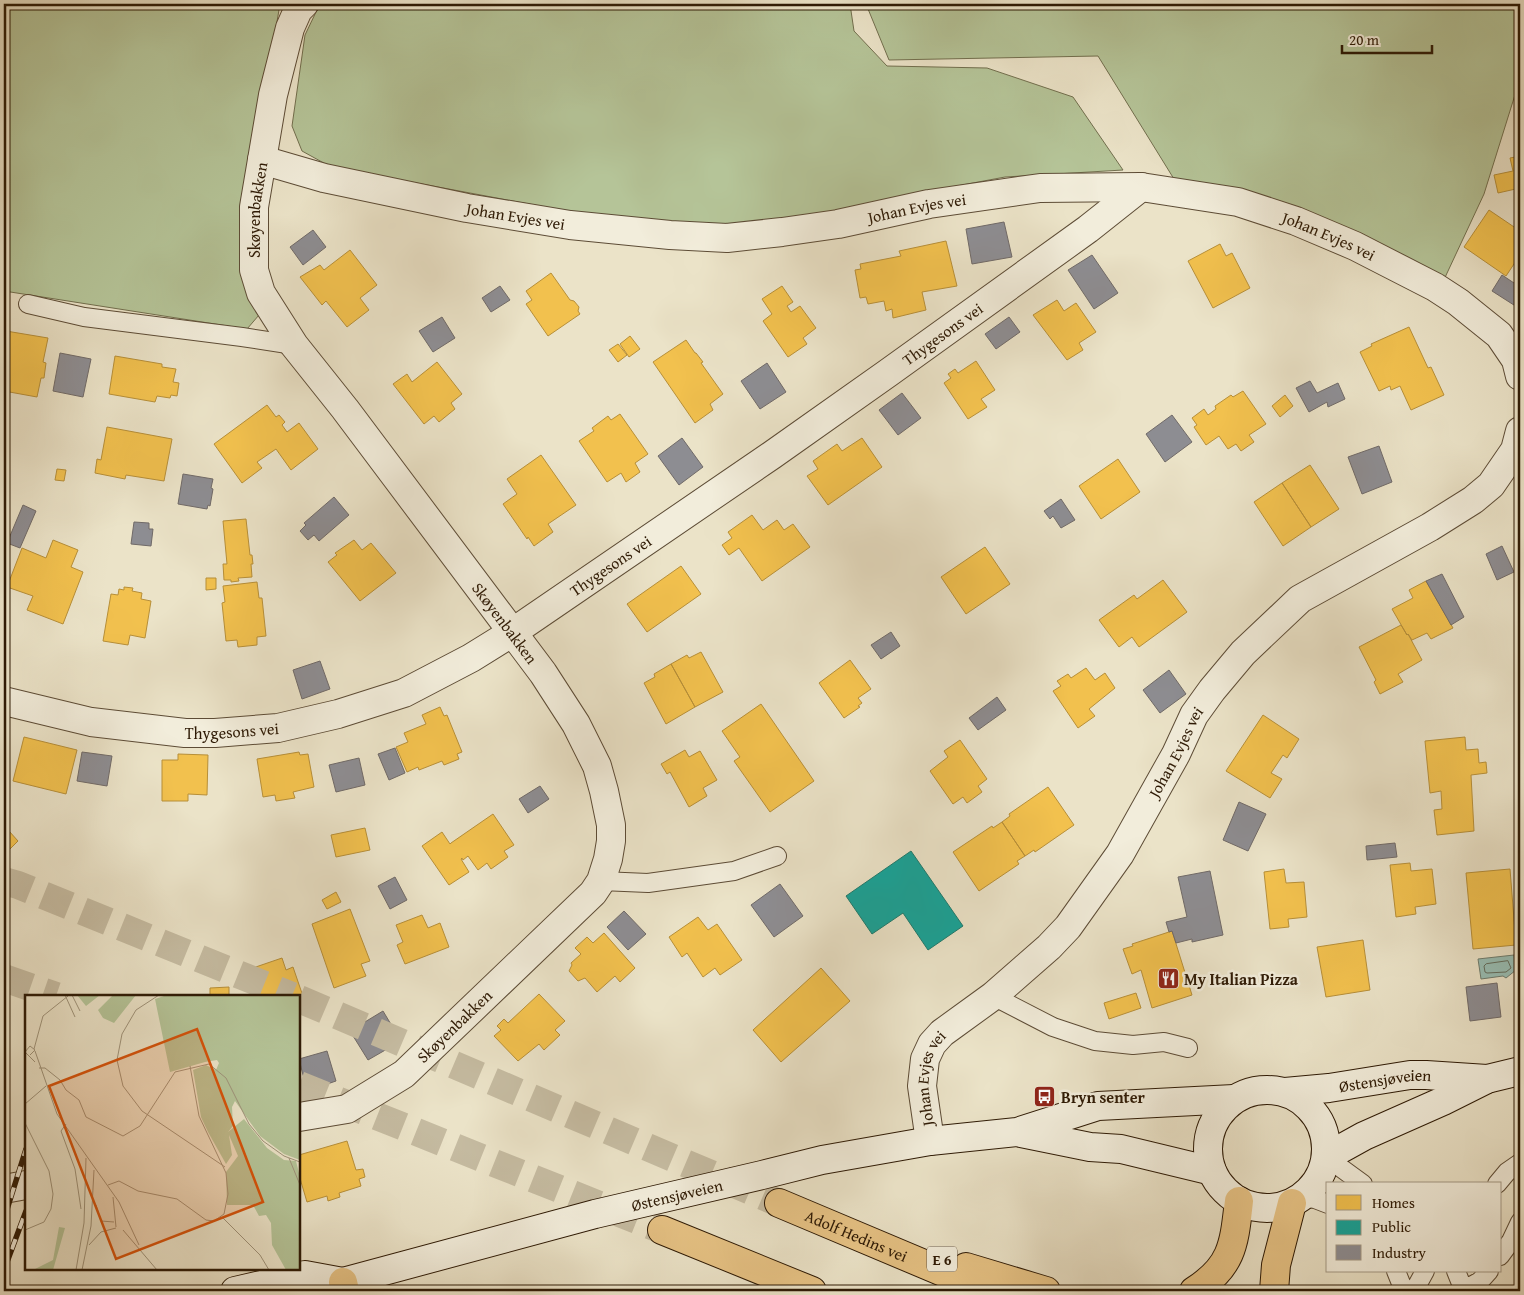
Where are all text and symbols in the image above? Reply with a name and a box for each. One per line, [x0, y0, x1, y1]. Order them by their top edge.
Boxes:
scale bar [1342, 22, 1432, 54]
text: 20 m [1349, 29, 1380, 50]
street label: Skøyenbakken [242, 160, 273, 258]
street label: Johan Evjes vei [863, 187, 968, 230]
street label: Johan Evjes vei [463, 196, 567, 236]
street label: Johan Evjes vei [1277, 205, 1380, 267]
street label: Thygesons vei [897, 296, 988, 371]
street label: Thygesons vei [565, 529, 656, 602]
street label: Skøyenbakken [466, 577, 544, 669]
street label: Johan Evjes vei [1141, 701, 1209, 804]
street label: Thygesons vei [185, 716, 280, 745]
restaurant icon: My Italian Pizza [1156, 967, 1180, 991]
place label: My Italian Pizza [1184, 967, 1299, 991]
street label: Skøyenbakken [411, 984, 497, 1068]
inset map [25, 995, 300, 1270]
street label: Johan Evjes vei [910, 1024, 952, 1130]
street label: Østensjøveien [1337, 1063, 1432, 1098]
bus stop icon: Bryn senter [1033, 1085, 1057, 1109]
place label: Bryn senter [1061, 1085, 1146, 1109]
street label: Østensjøveien [629, 1173, 725, 1217]
legend [1326, 1182, 1502, 1272]
text: Homes [1372, 1192, 1415, 1213]
street label: Adolf Hedins vei [801, 1203, 912, 1268]
text: Public [1372, 1216, 1411, 1237]
text: Industry [1372, 1242, 1427, 1263]
road number: E 6 [927, 1246, 957, 1272]

